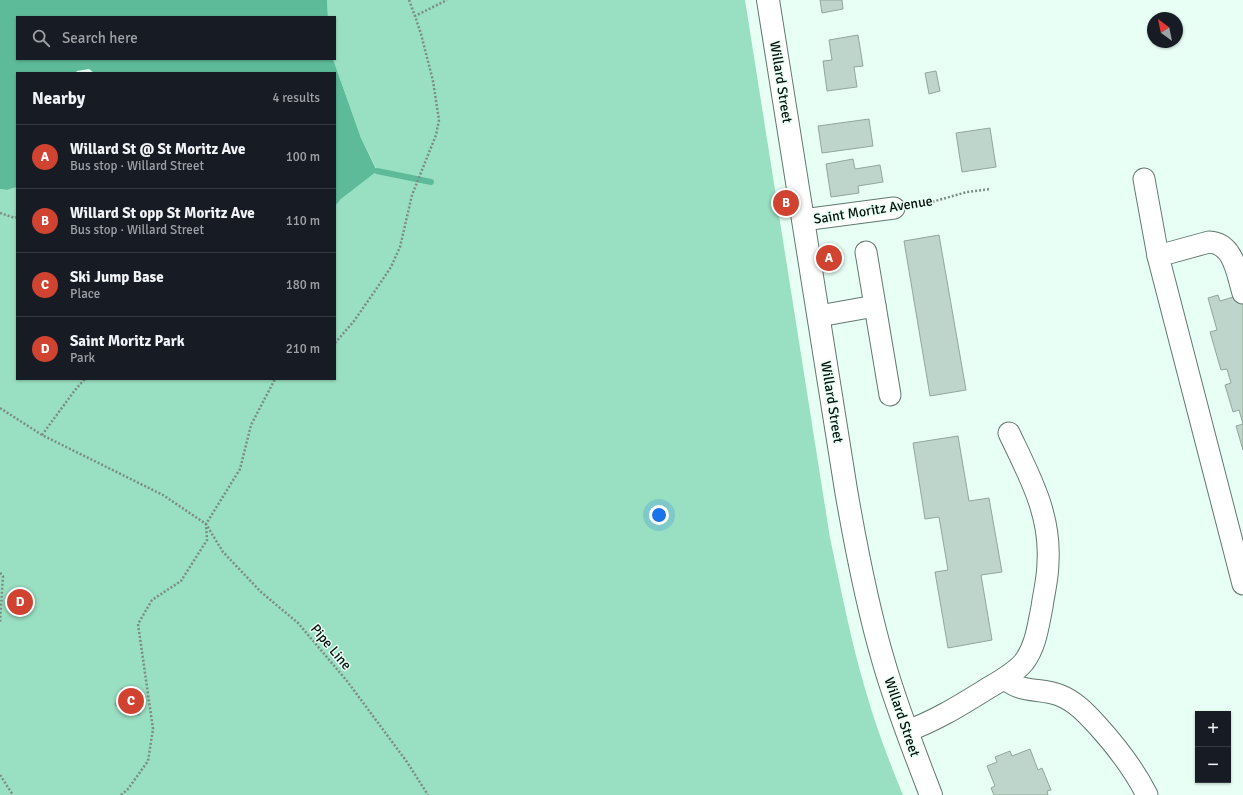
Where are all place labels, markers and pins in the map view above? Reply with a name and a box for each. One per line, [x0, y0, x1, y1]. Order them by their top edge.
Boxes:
pin: B [773, 188, 799, 218]
pin: A [816, 243, 842, 273]
pin: D [7, 587, 33, 617]
pin: C [118, 686, 144, 716]

